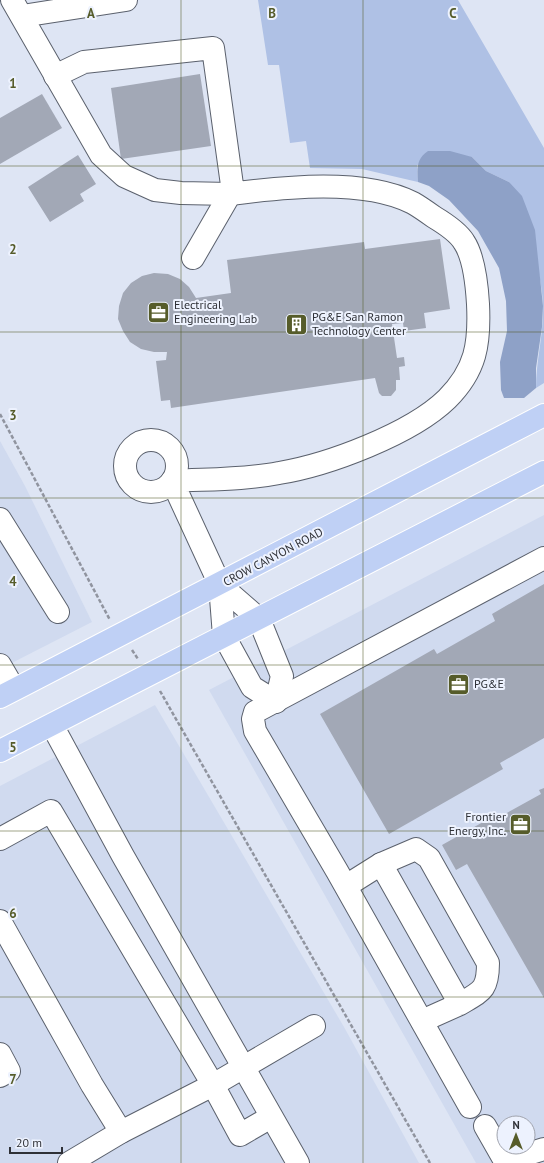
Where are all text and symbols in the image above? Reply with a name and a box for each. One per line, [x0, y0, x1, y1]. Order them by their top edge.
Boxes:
text: A [87, 5, 95, 22]
text: B [268, 5, 276, 22]
text: C [449, 5, 457, 22]
text: 1 [9, 75, 17, 92]
text: 2 [9, 241, 17, 258]
place label: Electrical Engineering Lab [174, 297, 257, 326]
office icon: Electrical Engineering Lab [145, 299, 171, 325]
place label: PG&E San Ramon Technology Center [312, 309, 406, 338]
building icon: PG&E San Ramon Technology Center [284, 311, 310, 337]
text: 3 [9, 407, 17, 424]
street label: CROW CANYON ROAD [220, 524, 325, 589]
text: 4 [9, 573, 17, 590]
office icon: PG&E [445, 671, 471, 697]
place label: PG&E [474, 676, 504, 691]
text: 5 [9, 739, 17, 756]
place label: Frontier Energy, Inc. [449, 809, 506, 838]
office icon: Frontier Energy, Inc. [508, 811, 534, 837]
text: 6 [9, 905, 17, 922]
text: 7 [9, 1071, 17, 1088]
north arrow [496, 1115, 536, 1155]
text: N [512, 1118, 520, 1132]
scale bar [10, 1129, 62, 1155]
text: 20 m [16, 1135, 42, 1150]

